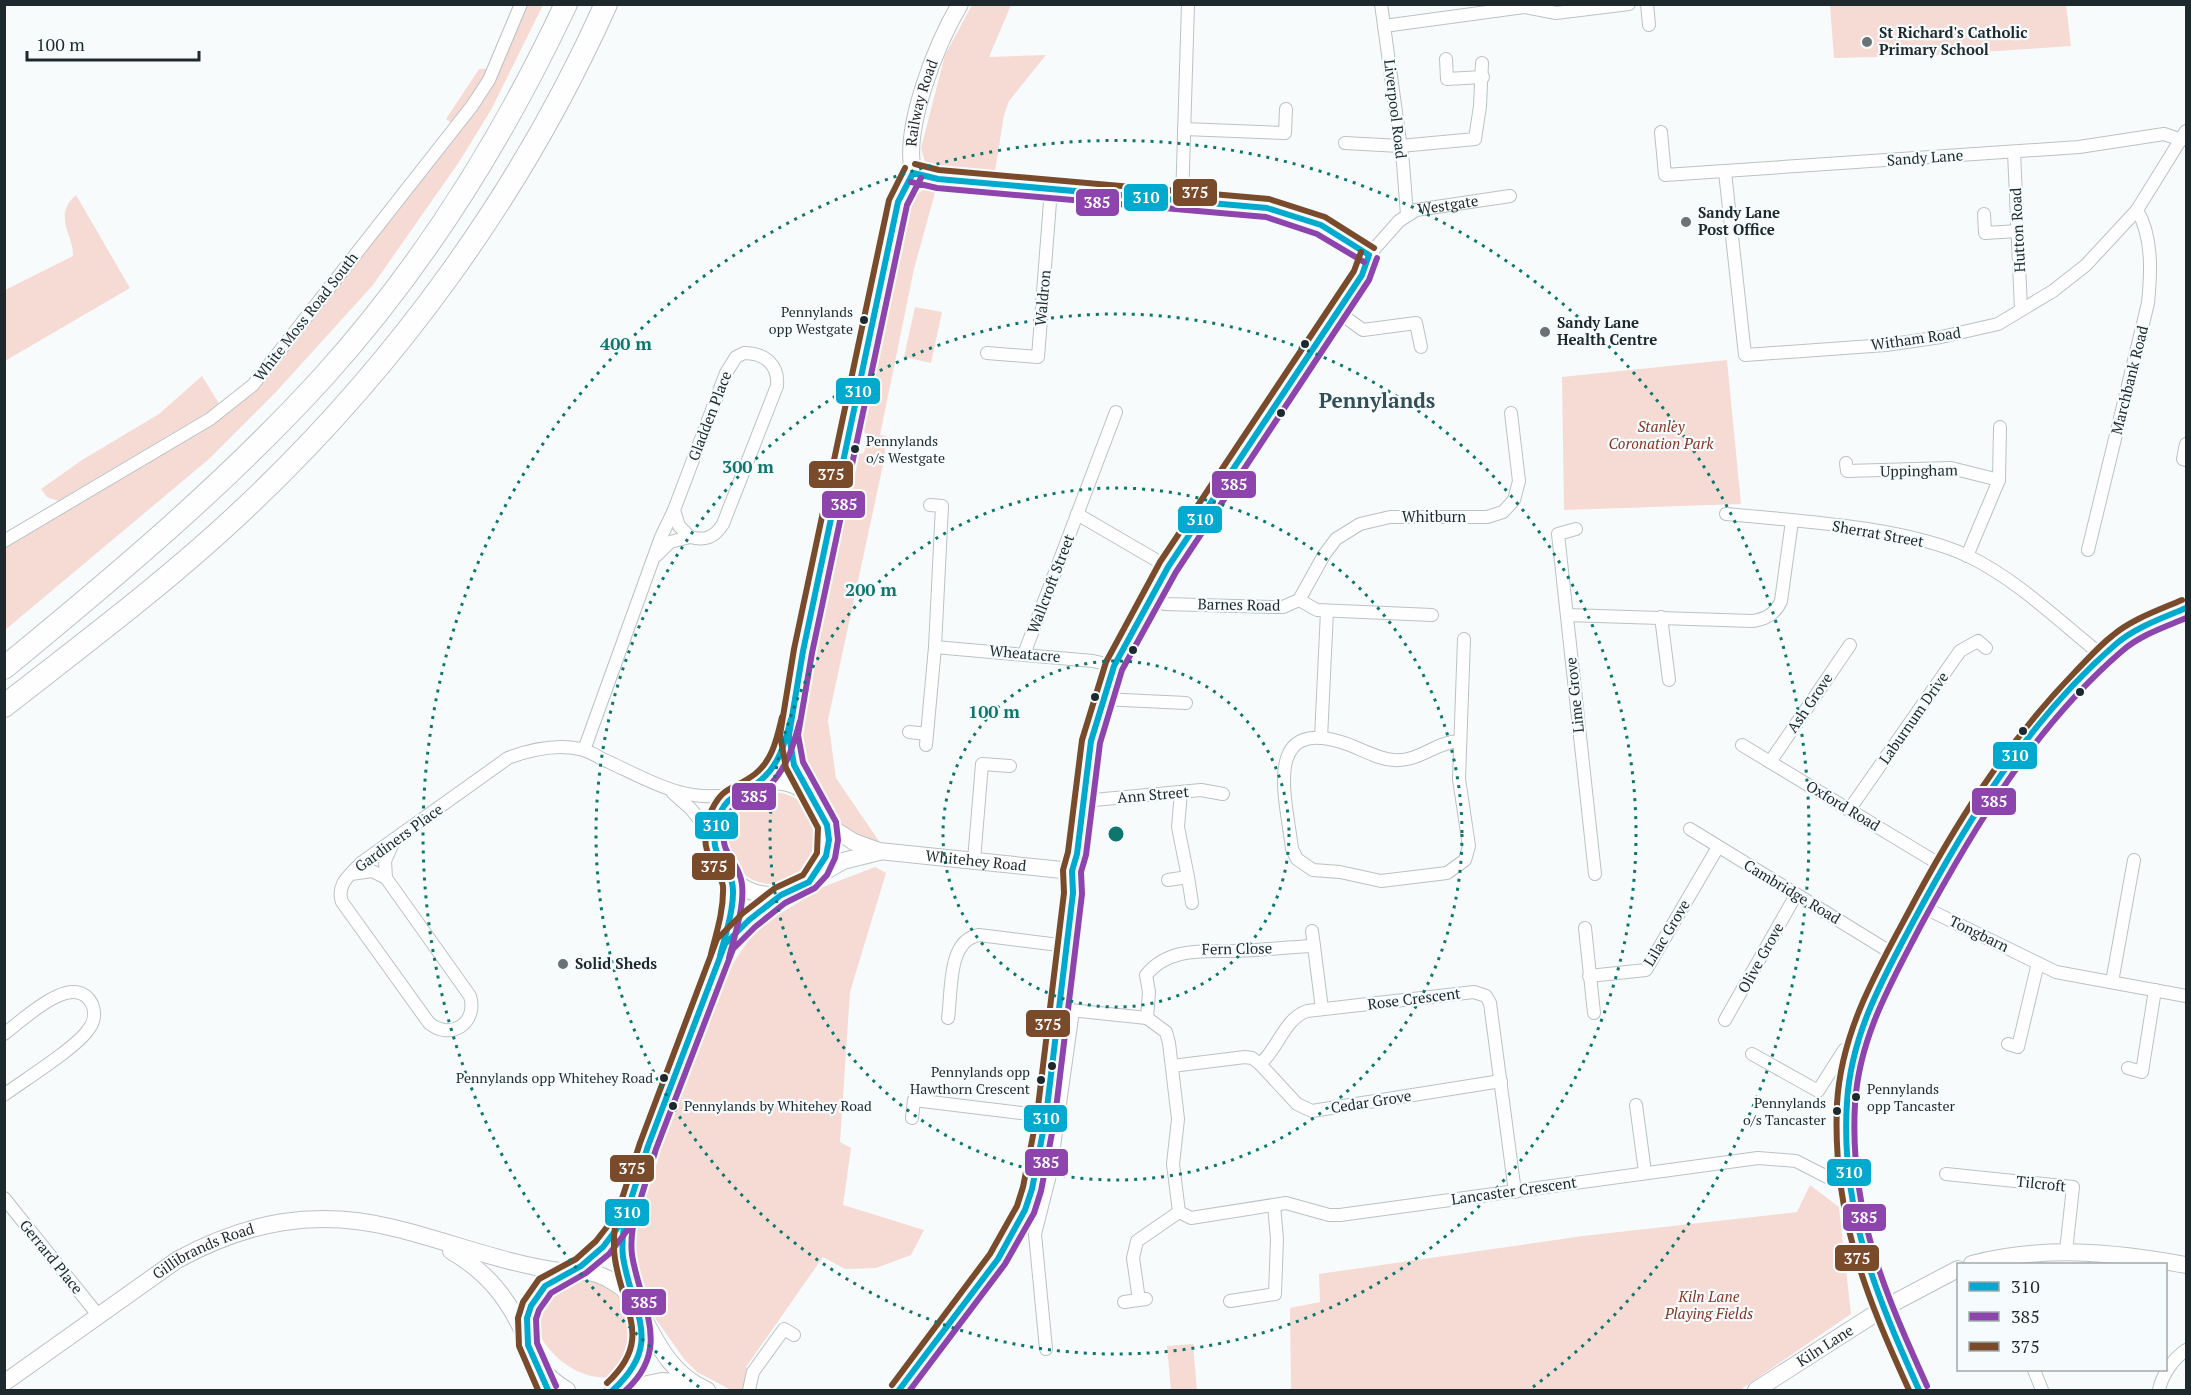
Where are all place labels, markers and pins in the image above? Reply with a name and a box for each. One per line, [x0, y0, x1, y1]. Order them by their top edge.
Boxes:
place label: St Richard's Catholic Primary School [1879, 22, 2028, 59]
marker: St Richard's Catholic Primary School [1860, 35, 1874, 49]
place label: Sandy Lane Post Office [1698, 202, 1780, 239]
marker: Sandy Lane Post Office [1679, 215, 1693, 229]
place label: Pennylands opp Westgate [769, 302, 853, 338]
place label: Sandy Lane Health Centre [1557, 312, 1657, 349]
marker: Pennylands opp Westgate [858, 314, 870, 326]
marker: Sandy Lane Health Centre [1538, 325, 1552, 339]
unlabelled marker [1299, 338, 1311, 350]
unlabelled marker [1275, 407, 1287, 419]
place label: Pennylands o/s Westgate [866, 431, 945, 467]
marker: Pennylands o/s Westgate [849, 443, 861, 455]
unlabelled marker [1127, 644, 1139, 656]
unlabelled marker [2074, 686, 2086, 698]
unlabelled marker [1089, 691, 1101, 703]
unlabelled marker [2017, 725, 2029, 737]
centre of rings [1106, 824, 1126, 844]
place label: Solid Sheds [575, 953, 657, 973]
marker: Solid Sheds [556, 957, 570, 971]
unlabelled marker [1046, 1060, 1058, 1072]
place label: Pennylands opp Hawthorn Crescent [910, 1062, 1031, 1098]
place label: Pennylands opp Whitehey Road [456, 1068, 653, 1087]
marker: Pennylands opp Whitehey Road [658, 1072, 670, 1084]
marker: Pennylands opp Hawthorn Crescent [1035, 1074, 1047, 1086]
place label: Pennylands opp Tancaster [1867, 1079, 1956, 1115]
marker: Pennylands opp Tancaster [1850, 1091, 1862, 1103]
place label: Pennylands o/s Tancaster [1743, 1093, 1827, 1129]
place label: Pennylands by Whitehey Road [684, 1096, 872, 1115]
marker: Pennylands by Whitehey Road [667, 1100, 679, 1112]
marker: Pennylands o/s Tancaster [1831, 1105, 1843, 1117]

